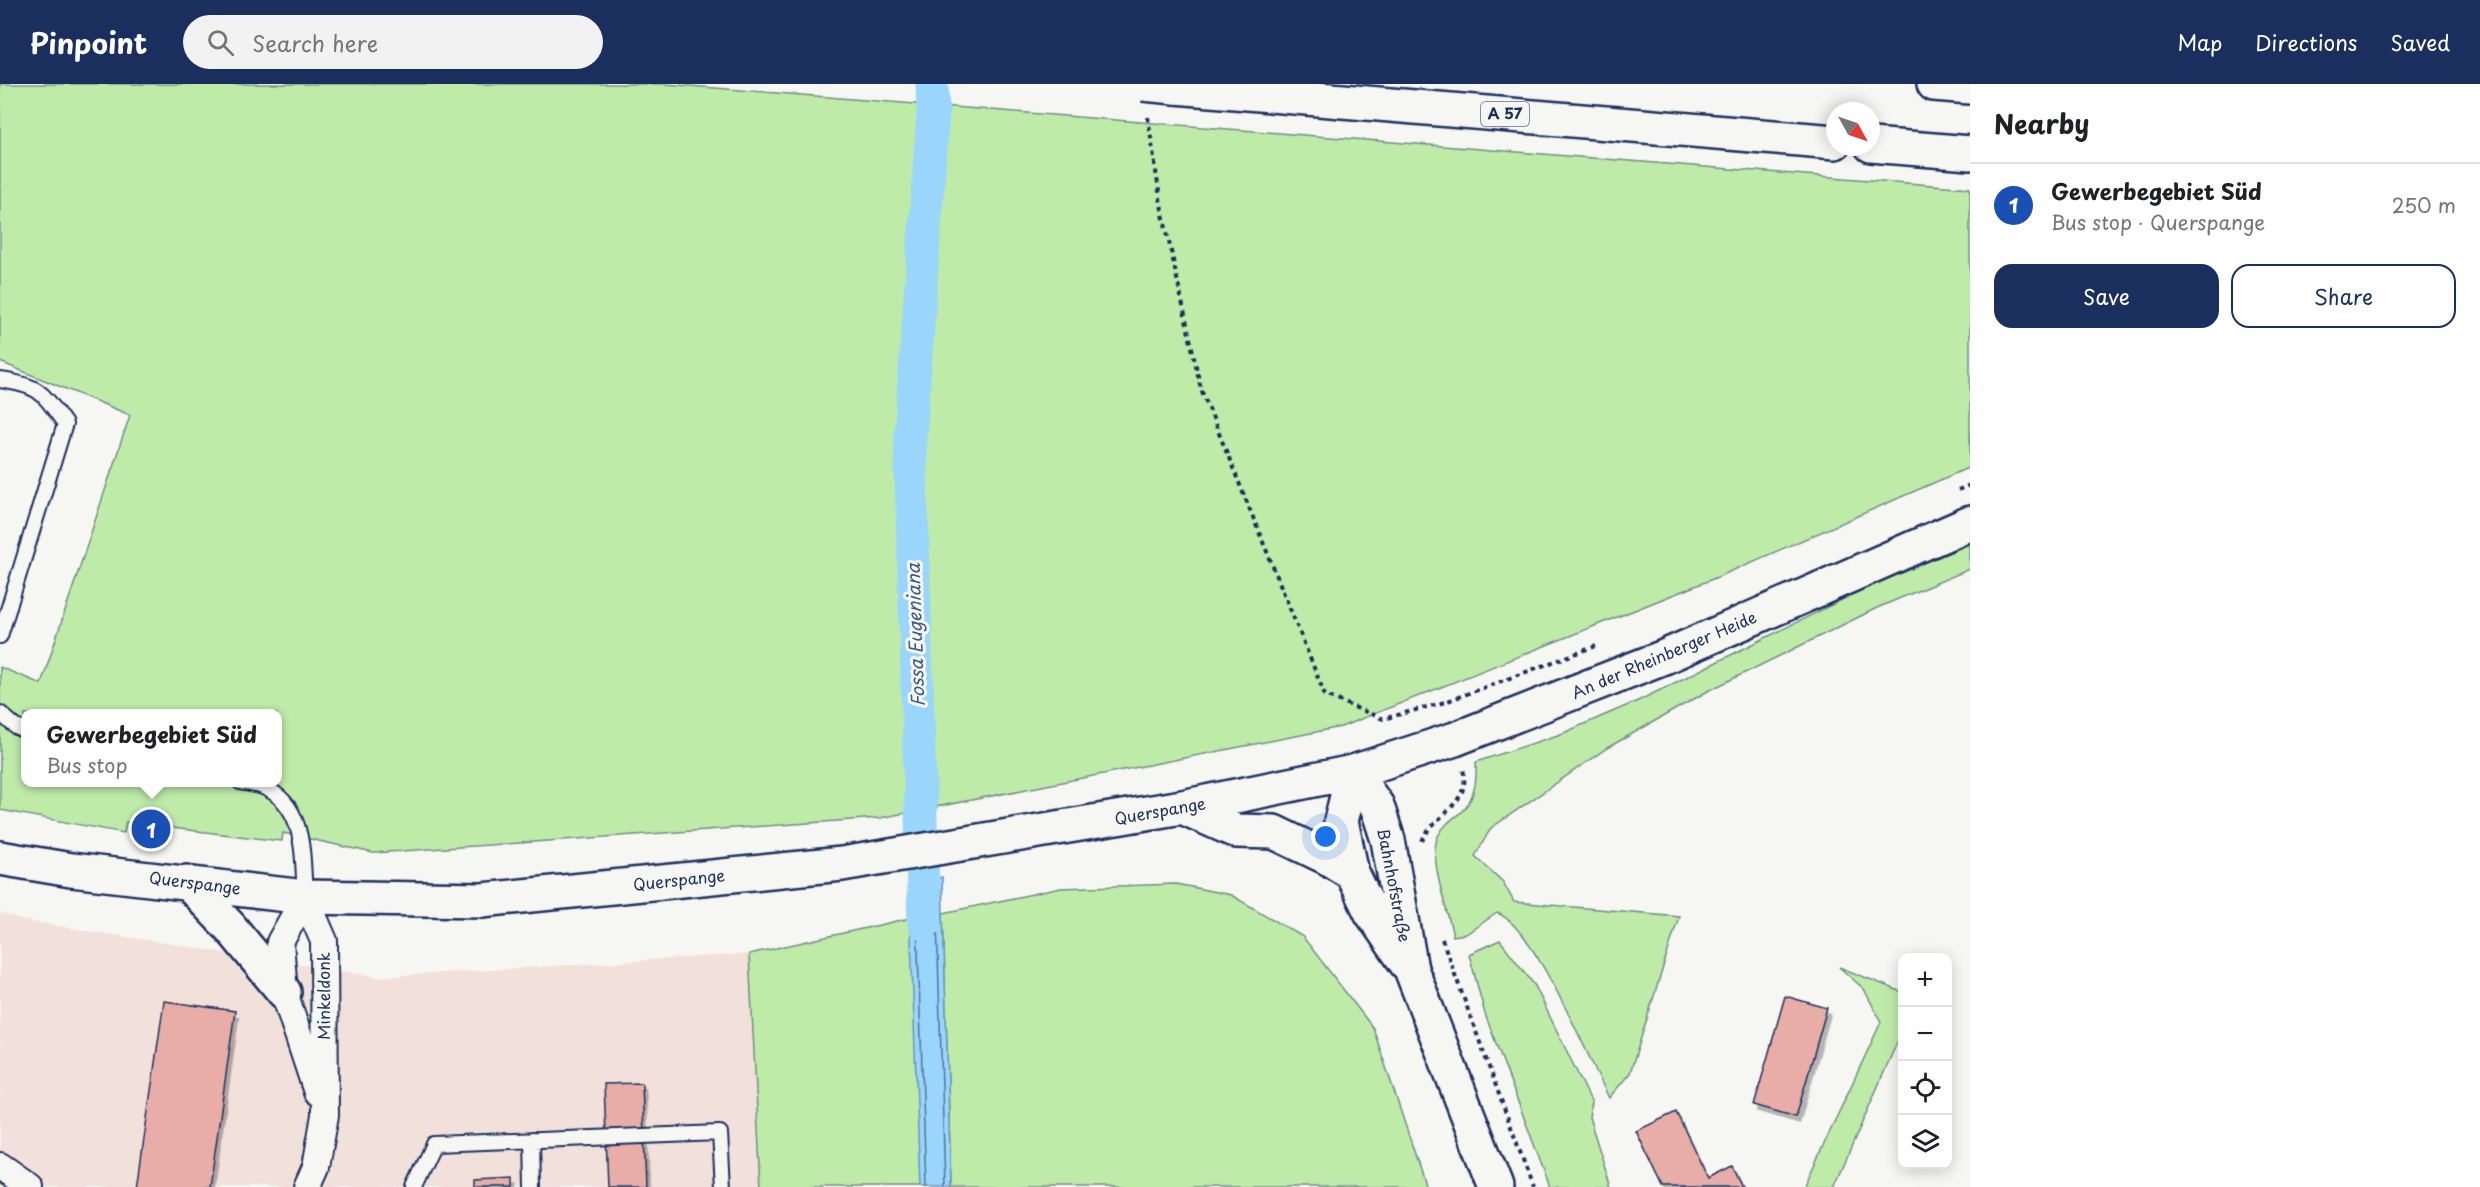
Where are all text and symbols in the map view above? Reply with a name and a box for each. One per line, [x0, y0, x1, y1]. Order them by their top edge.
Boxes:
search box [183, 15, 603, 69]
text: Pinpoint [30, 21, 147, 64]
icon: search [204, 26, 237, 59]
text: Search here [252, 26, 378, 59]
text: Map [2177, 26, 2222, 58]
text: Directions [2255, 26, 2357, 58]
text: Saved [2390, 26, 2450, 58]
road number: A 57 [1481, 102, 1529, 126]
north arrow [1826, 102, 1880, 156]
text: Nearby [1994, 104, 2089, 143]
text: Gewerbegebiet Süd [2051, 174, 2262, 207]
text: 1 [2009, 190, 2018, 220]
text: 250 m [2392, 190, 2456, 220]
text: Bus stop · Querspange [2051, 207, 2265, 237]
button: Save [1994, 264, 2219, 328]
button: Share [2231, 264, 2456, 328]
water label: Fossa Eugeniana [898, 562, 930, 707]
street label: An der Rheinberger Heide [1567, 604, 1760, 704]
popup [21, 709, 282, 787]
text: Gewerbegebiet Süd [46, 717, 257, 750]
text: Bus stop [46, 750, 128, 780]
street label: Querspange [1112, 790, 1208, 830]
pin: 1 [132, 806, 170, 852]
your location [1311, 822, 1340, 851]
street label: Bahnhofstraße [1372, 826, 1418, 944]
street label: Querspange [632, 862, 726, 896]
street label: Querspange [148, 864, 243, 900]
street label: Minkeldonk [311, 952, 335, 1040]
map controls [1898, 953, 1952, 1169]
button: + [1898, 953, 1952, 1007]
button: − [1898, 1007, 1952, 1061]
button: locate [1898, 1061, 1952, 1115]
button: layers [1898, 1115, 1952, 1169]

